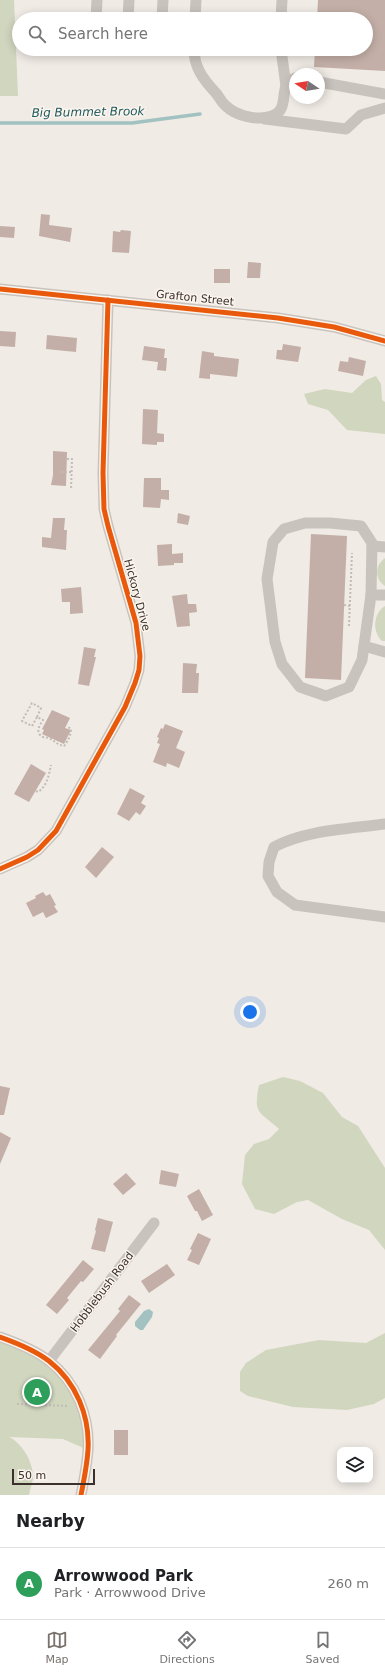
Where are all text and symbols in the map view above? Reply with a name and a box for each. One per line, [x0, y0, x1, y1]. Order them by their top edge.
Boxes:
search box [12, 12, 373, 56]
icon: search [26, 23, 48, 45]
text: Search here [58, 25, 148, 43]
north arrow [289, 68, 325, 104]
water label: Big Bummet Brook [31, 104, 146, 120]
street label: Grafton Street [155, 287, 235, 309]
street label: Hickory Drive [121, 558, 153, 633]
your location [240, 1002, 260, 1022]
street label: Hobblebush Road [68, 1250, 136, 1334]
pin: A [24, 1377, 50, 1407]
map controls [337, 1447, 373, 1483]
button: layers [337, 1447, 373, 1483]
scale bar [12, 1467, 95, 1486]
text: 50 m [18, 1469, 46, 1482]
text: Nearby [16, 1511, 85, 1531]
text: Arrowwood Park [54, 1567, 193, 1585]
text: A [24, 1576, 34, 1591]
text: 260 m [327, 1576, 369, 1591]
text: Park · Arrowwood Drive [54, 1585, 206, 1600]
tab: Map [45, 1629, 69, 1666]
tab: Directions [159, 1629, 215, 1666]
tab: Saved [306, 1629, 340, 1666]

